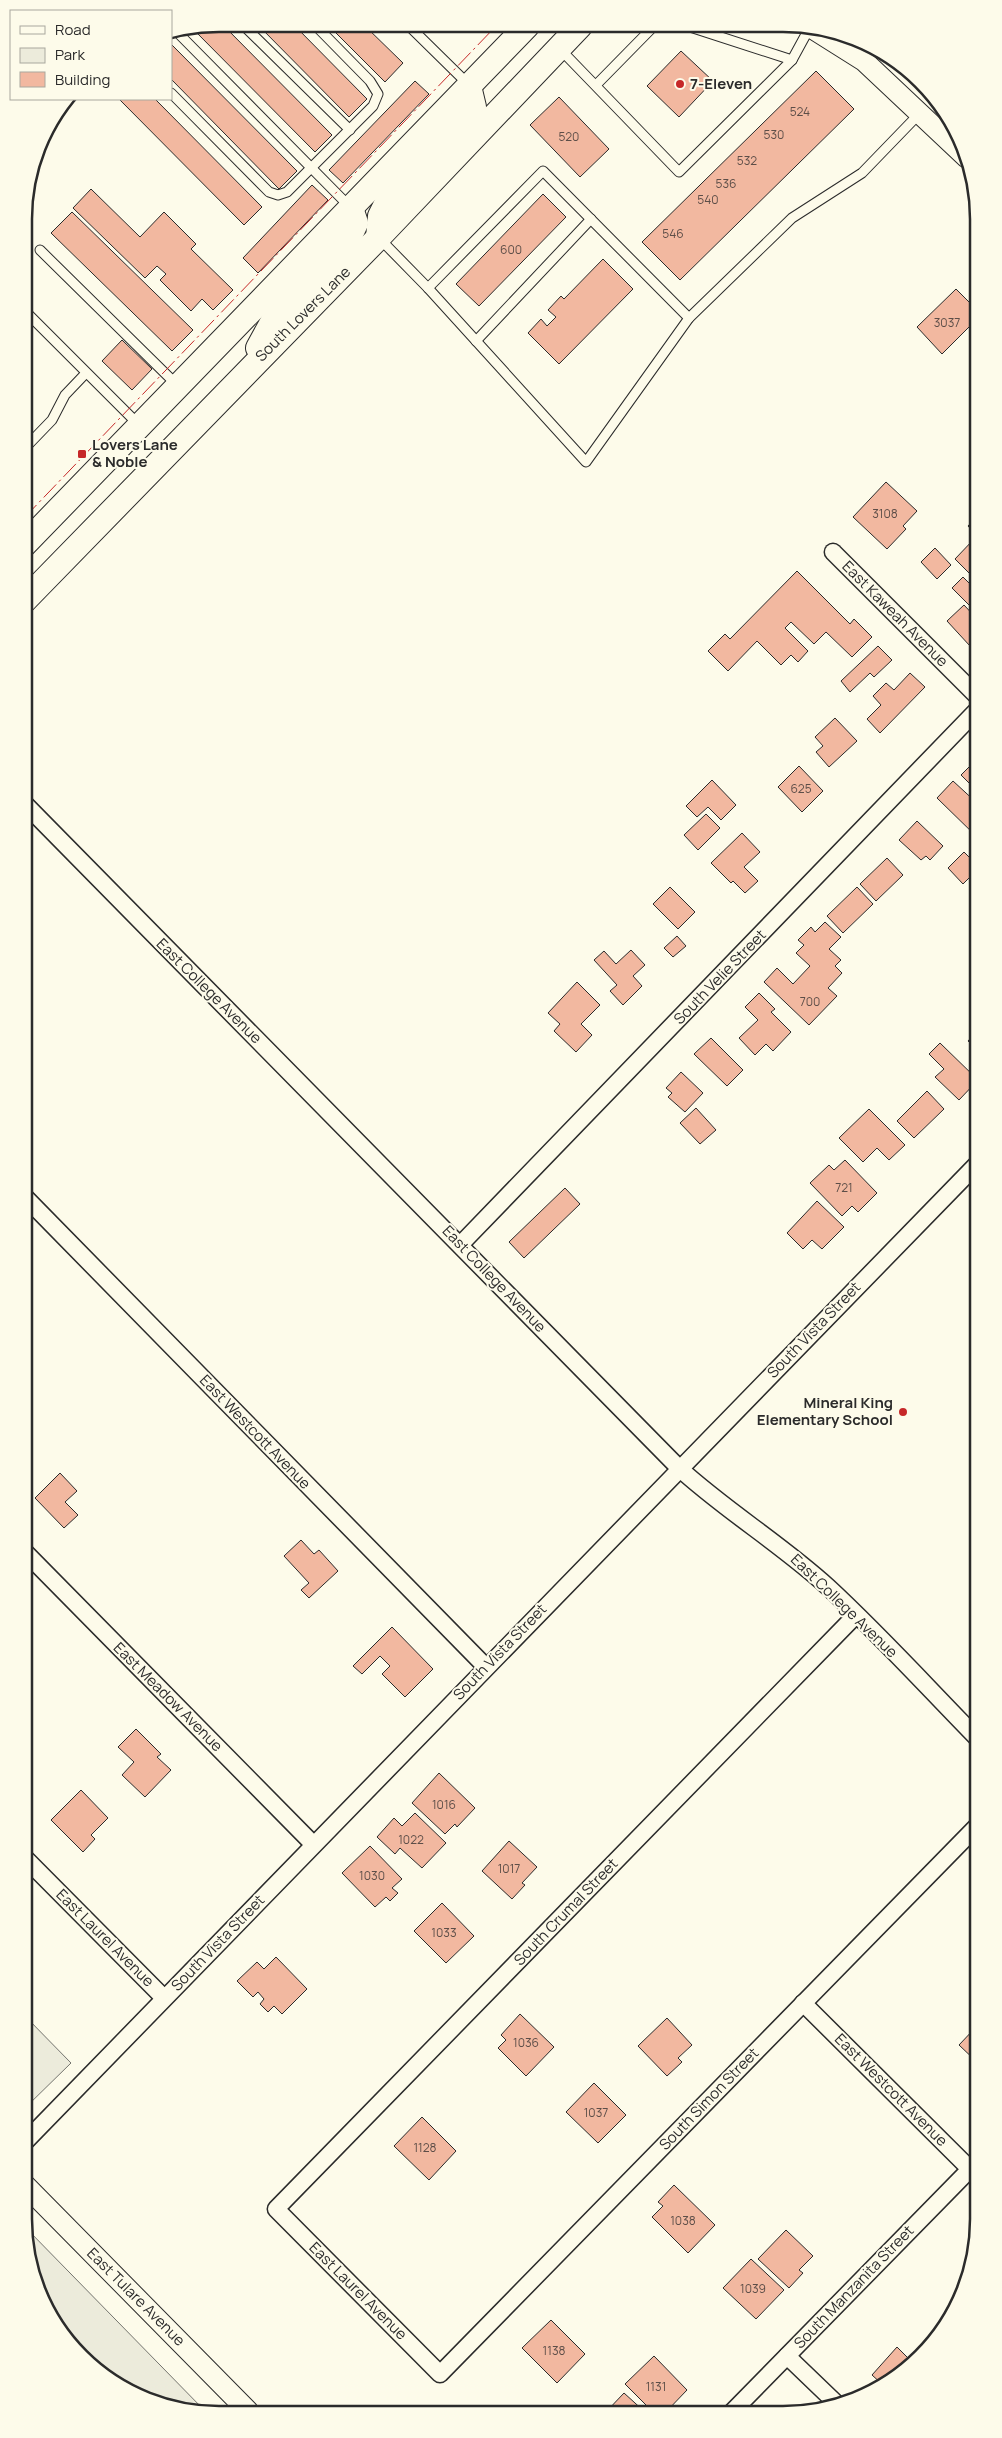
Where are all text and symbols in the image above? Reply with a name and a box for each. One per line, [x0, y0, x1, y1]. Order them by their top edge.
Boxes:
legend [10, 10, 172, 100]
text: Road [55, 19, 91, 40]
text: Park [55, 44, 85, 65]
text: Building [55, 69, 110, 90]
place label: 7-Eleven [690, 73, 752, 94]
marker: 7-Eleven [674, 78, 686, 90]
house number: 524 [790, 103, 810, 120]
house number: 530 [764, 126, 784, 143]
house number: 520 [559, 128, 579, 145]
house number: 532 [737, 152, 757, 169]
house number: 536 [715, 175, 737, 192]
house number: 540 [697, 191, 719, 208]
house number: 546 [662, 225, 684, 242]
house number: 600 [500, 241, 522, 258]
street label: South Lovers Lane [250, 261, 355, 366]
house number: 3037 [934, 314, 960, 331]
place label: Lovers Lane & Noble [92, 434, 178, 472]
marker: Lovers Lane & Noble [76, 448, 88, 460]
house number: 3108 [872, 505, 898, 522]
street label: East Kaweah Avenue [838, 556, 953, 671]
house number: 625 [790, 780, 812, 797]
street label: South Velie Street [669, 925, 771, 1029]
street label: East College Avenue [152, 933, 267, 1048]
house number: 700 [800, 993, 820, 1010]
house number: 721 [835, 1179, 853, 1196]
street label: East College Avenue [438, 1221, 551, 1337]
street label: South Vista Street [762, 1277, 865, 1382]
street label: East Westcott Avenue [195, 1370, 316, 1494]
place label: Mineral King Elementary School [757, 1392, 893, 1430]
marker: Mineral King Elementary School [897, 1406, 909, 1418]
street label: East College Avenue [786, 1549, 903, 1662]
street label: South Vista Street [448, 1599, 551, 1704]
street label: East Meadow Avenue [109, 1637, 228, 1756]
house number: 1016 [432, 1796, 456, 1813]
house number: 1022 [398, 1831, 424, 1848]
street label: South Crumal Street [509, 1853, 622, 1970]
house number: 1017 [498, 1860, 520, 1877]
house number: 1030 [359, 1867, 385, 1884]
street label: East Laurel Avenue [52, 1884, 159, 1991]
street label: South Vista Street [166, 1890, 269, 1995]
house number: 1033 [431, 1924, 457, 1941]
street label: East Westcott Avenue [830, 2029, 953, 2151]
house number: 1036 [513, 2034, 539, 2051]
street label: South Simon Street [654, 2043, 763, 2155]
house number: 1037 [584, 2104, 608, 2121]
house number: 1128 [413, 2139, 437, 2156]
house number: 1038 [670, 2212, 696, 2229]
street label: South Manzanita Street [789, 2220, 918, 2353]
street label: East Laurel Avenue [305, 2237, 412, 2344]
street label: East Tulare Avenue [83, 2243, 190, 2351]
house number: 1039 [740, 2280, 766, 2297]
house number: 1138 [543, 2342, 566, 2359]
house number: 1131 [646, 2378, 666, 2395]

